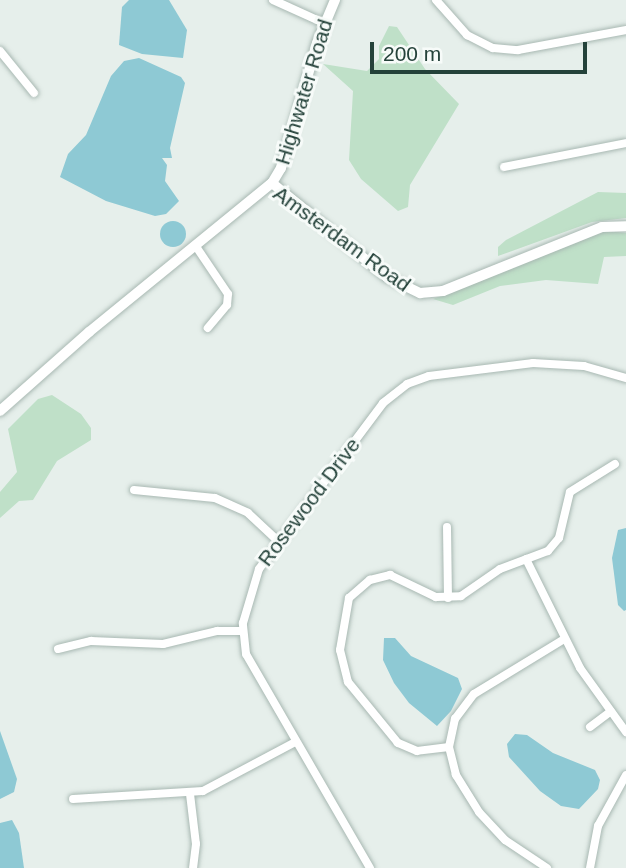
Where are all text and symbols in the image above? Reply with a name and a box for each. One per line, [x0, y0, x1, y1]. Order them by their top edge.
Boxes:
street label: Highwater Road [270, 16, 338, 168]
scale bar [374, 28, 591, 72]
text: 200 m [383, 42, 441, 65]
street label: Amsterdam Road [268, 181, 416, 297]
street label: Rosewood Drive [253, 433, 365, 571]

